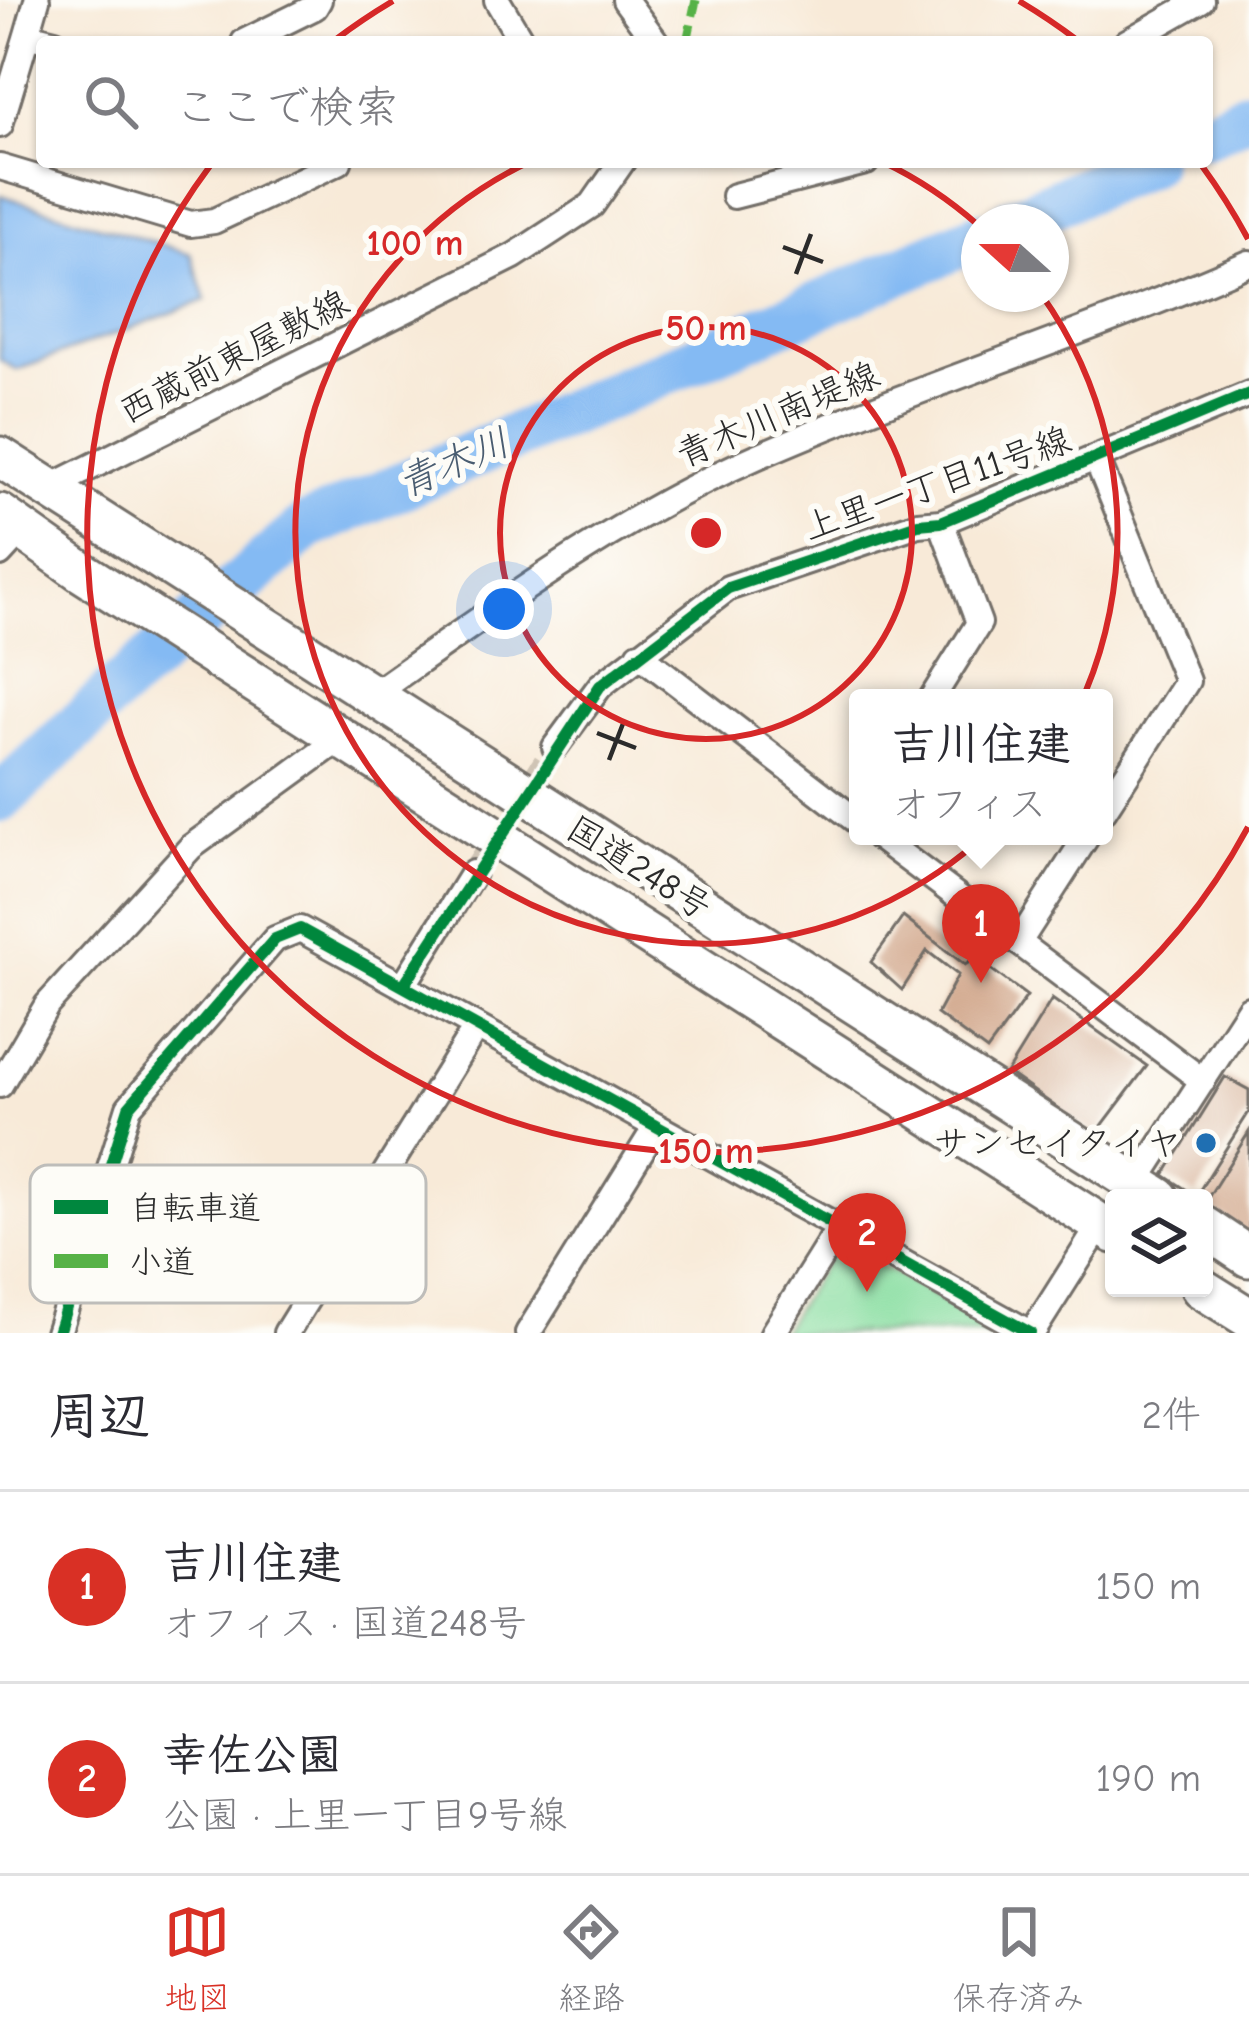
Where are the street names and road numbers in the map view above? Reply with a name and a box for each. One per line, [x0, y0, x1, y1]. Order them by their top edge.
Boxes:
street label: 西蔵前東屋敷線 [112, 282, 356, 432]
street label: 青木川南堤線 [671, 354, 885, 476]
street label: 上里一丁目11号線 [798, 419, 1076, 549]
street label: 国道248号 [559, 808, 719, 928]

